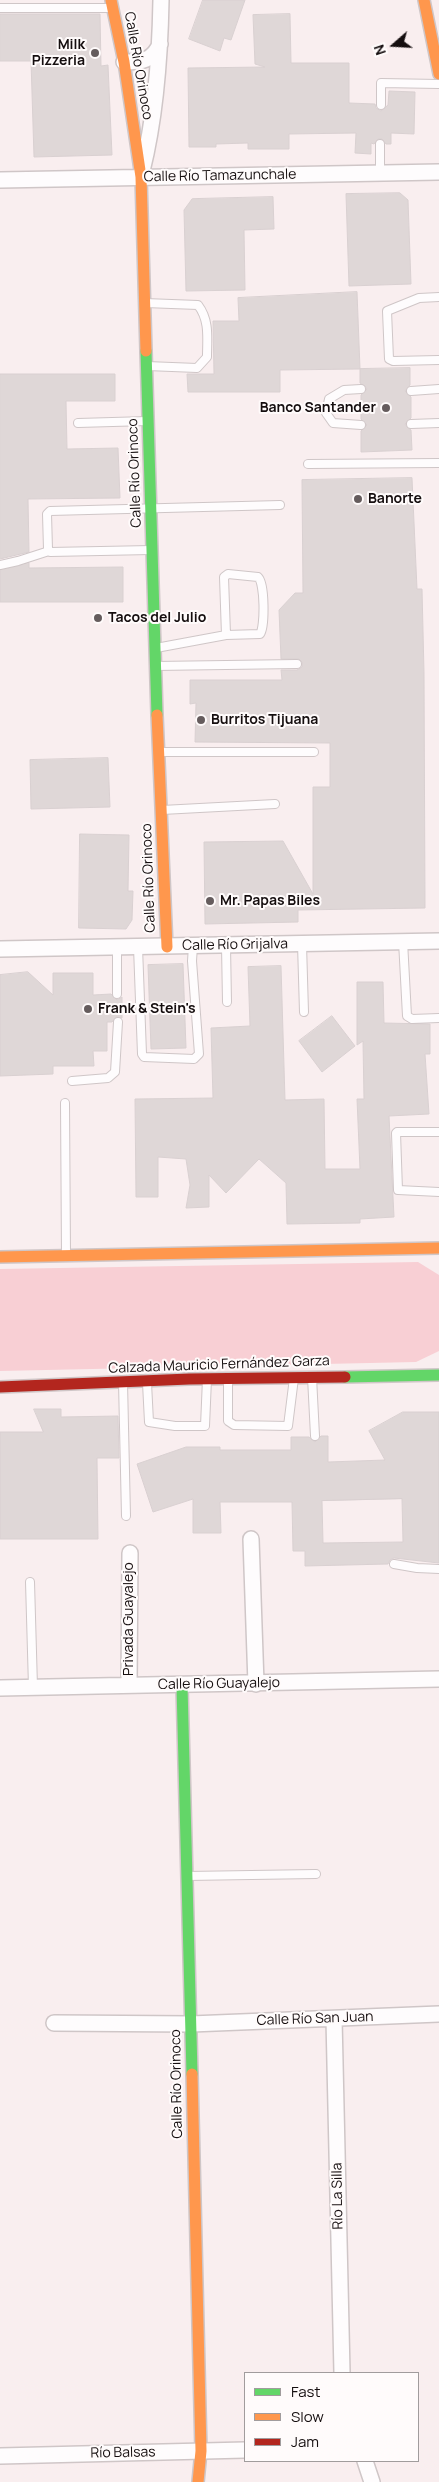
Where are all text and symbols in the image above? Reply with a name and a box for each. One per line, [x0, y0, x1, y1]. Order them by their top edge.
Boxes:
street label: Calle Río Orinoco [120, 11, 156, 121]
north arrow [369, 20, 419, 70]
place label: Milk Pizzeria [32, 37, 85, 70]
text: N [369, 42, 390, 58]
marker: Milk Pizzeria [89, 47, 101, 59]
street label: Calle Río Tamazunchale [144, 166, 296, 186]
place label: Banco Santander [260, 400, 376, 416]
marker: Banco Santander [380, 402, 392, 414]
street label: Calle Río Orinoco [125, 418, 145, 528]
place label: Banorte [368, 491, 422, 507]
marker: Banorte [352, 493, 364, 505]
place label: Tacos del Julio [108, 610, 206, 626]
marker: Tacos del Julio [92, 612, 104, 624]
place label: Burritos Tijuana [211, 712, 318, 728]
marker: Burritos Tijuana [195, 714, 207, 726]
street label: Calle Río Orinoco [139, 823, 159, 933]
place label: Mr. Papas Biles [220, 893, 320, 909]
marker: Mr. Papas Biles [204, 895, 216, 907]
street label: Calle Río Grijalva [182, 936, 288, 954]
place label: Frank & Stein's [98, 1001, 196, 1017]
marker: Frank & Stein's [82, 1003, 94, 1015]
street label: Calzada Mauricio Fernández Garza [108, 1353, 330, 1377]
street label: Privada Guayalejo [121, 1562, 137, 1676]
street label: Calle Río Guayalejo [158, 1675, 280, 1693]
street label: Calle Río San Juan [256, 2009, 374, 2029]
street label: Calle Río Orinoco [168, 2029, 186, 2139]
street label: Río La Silla [329, 2162, 347, 2230]
legend [244, 2372, 419, 2462]
text: Fast [291, 2381, 320, 2402]
text: Slow [291, 2406, 324, 2427]
text: Jam [291, 2431, 319, 2452]
street label: Río Balsas [90, 2444, 156, 2462]

